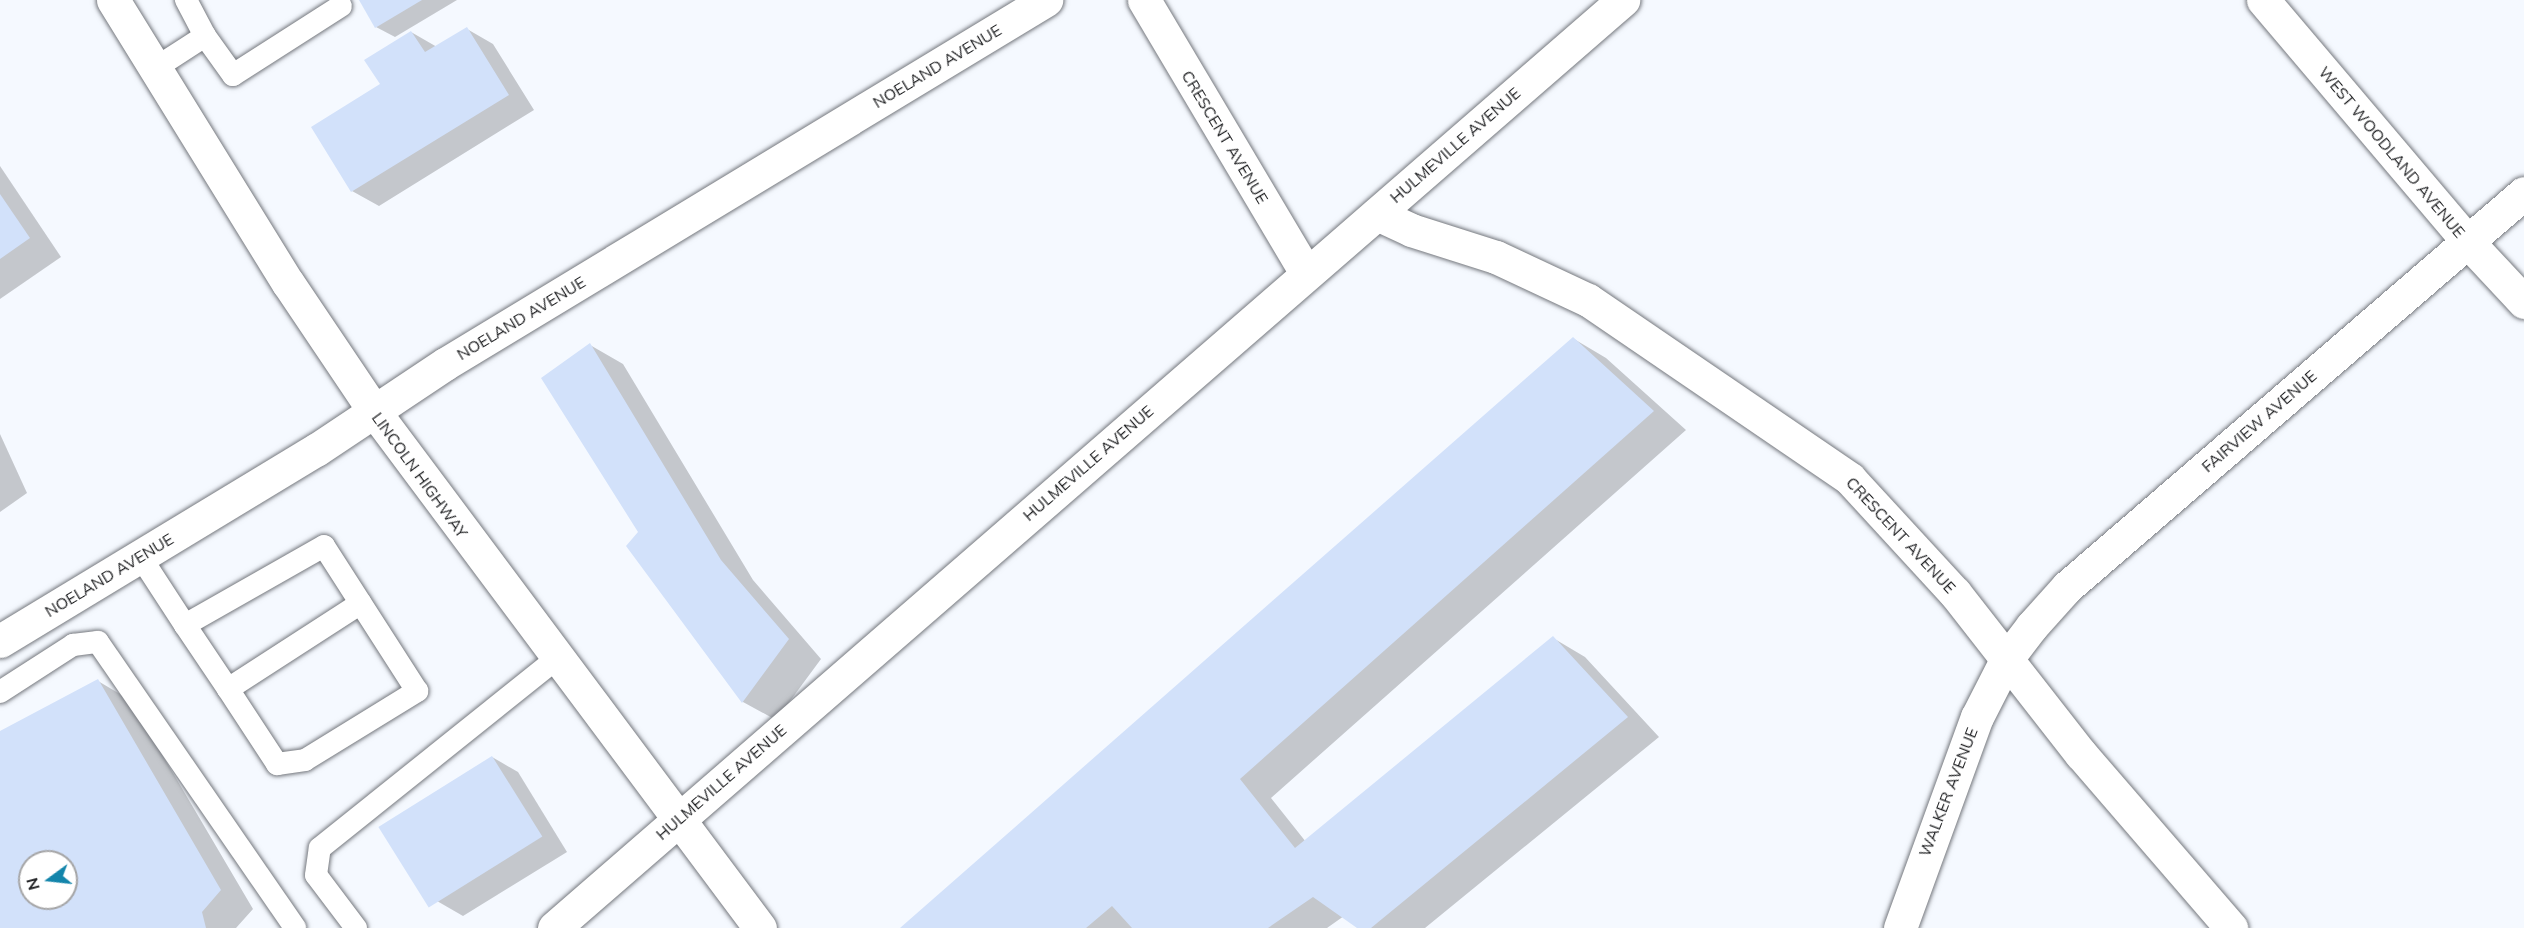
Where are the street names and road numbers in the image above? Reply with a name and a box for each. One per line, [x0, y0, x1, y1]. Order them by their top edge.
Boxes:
street label: NOELAND AVENUE [869, 20, 1005, 112]
street label: WEST WOODLAND AVENUE [2315, 63, 2469, 241]
street label: CRESCENT AVENUE [1178, 67, 1272, 207]
street label: HULMEVILLE AVENUE [1386, 83, 1524, 207]
street label: NOELAND AVENUE [453, 272, 589, 364]
street label: FAIRVIEW AVENUE [2198, 366, 2320, 476]
street label: HULMEVILLE AVENUE [1019, 401, 1157, 525]
street label: LINCOLN HIGHWAY [368, 409, 472, 541]
street label: CRESCENT AVENUE [1842, 473, 1960, 597]
street label: NOELAND AVENUE [41, 529, 177, 621]
street label: HULMEVILLE AVENUE [652, 720, 790, 844]
street label: WALKER AVENUE [1915, 725, 1981, 859]

